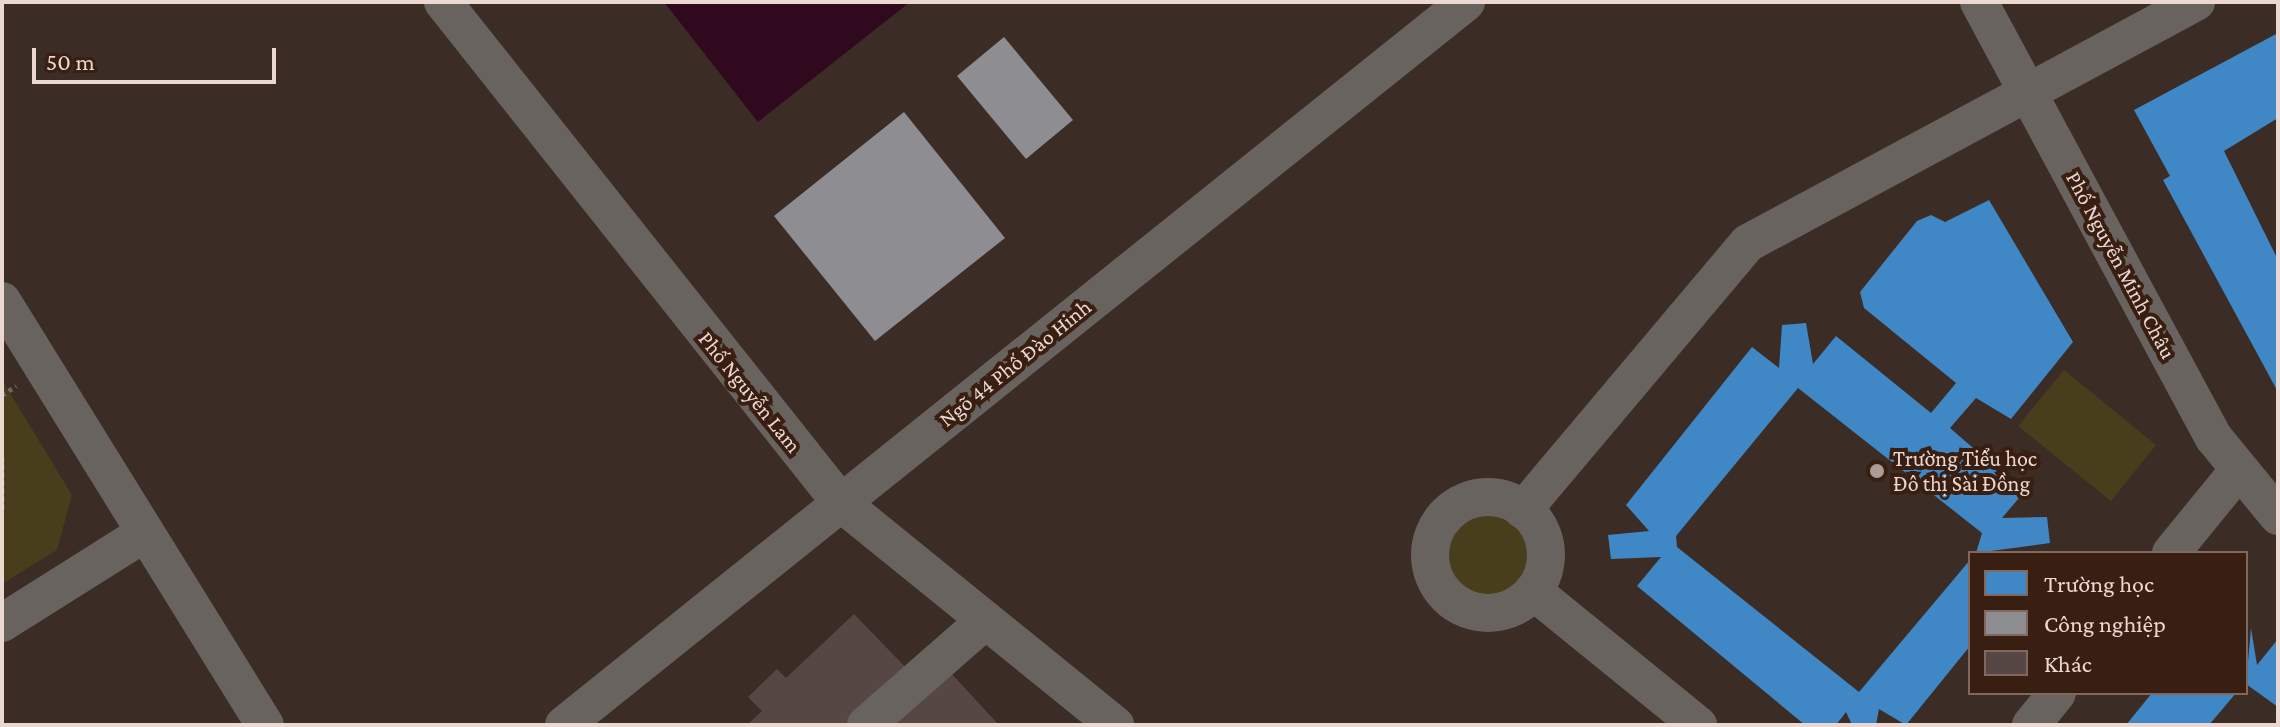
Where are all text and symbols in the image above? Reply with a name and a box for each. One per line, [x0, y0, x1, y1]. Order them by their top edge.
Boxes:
scale bar [36, 32, 280, 82]
text: 50 m [46, 48, 95, 75]
street label: Phố Nguyễn Minh Châu [2060, 167, 2182, 363]
street label: Ngõ 44 Phố Đào Hinh [934, 294, 1096, 432]
street label: Phố Nguyễn Lam [693, 326, 807, 458]
place label: Trường Tiểu học Đô thị Sài Đồng [1893, 445, 2037, 496]
marker: Trường Tiểu học Đô thị Sài Đồng [1868, 462, 1886, 480]
legend [1968, 551, 2248, 695]
text: Trường học [2044, 570, 2154, 597]
text: Công nghiệp [2044, 610, 2166, 637]
text: Khác [2044, 650, 2092, 677]

